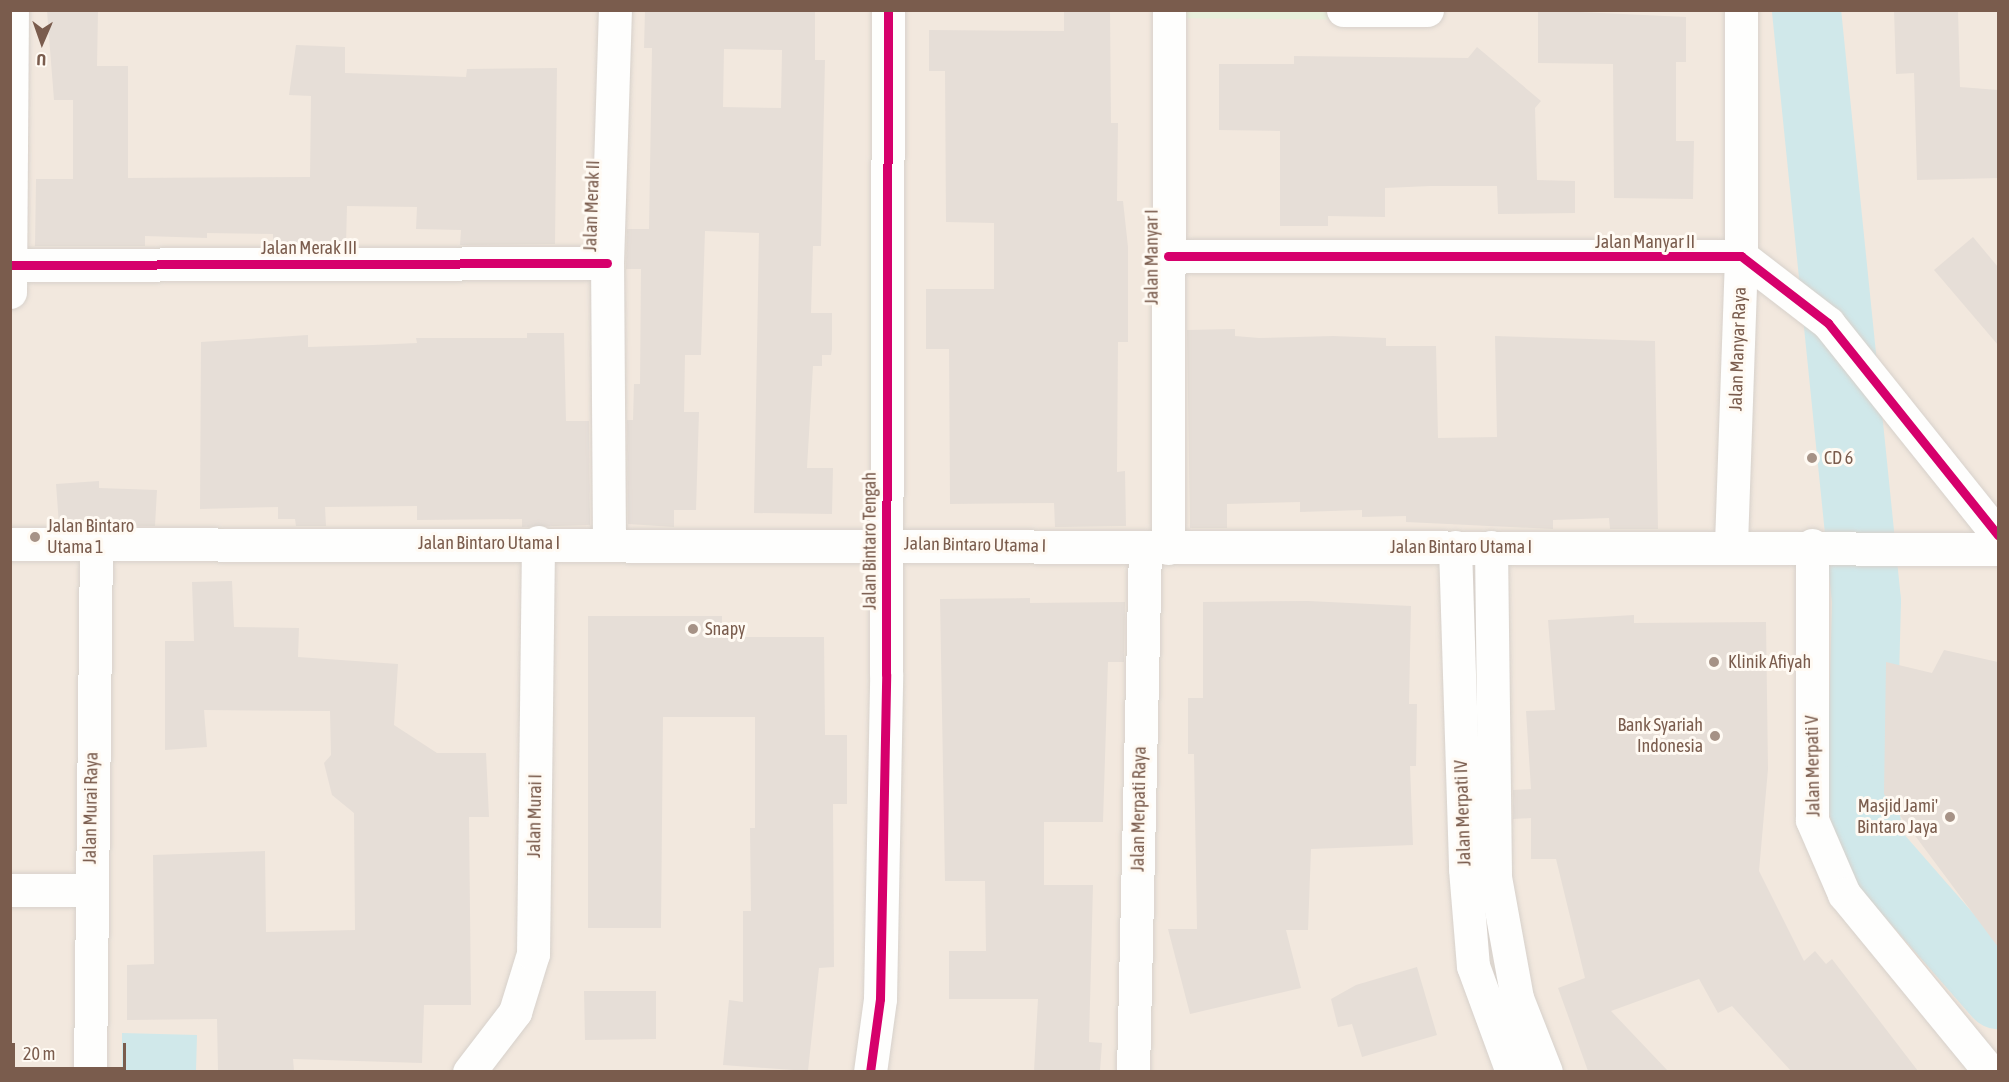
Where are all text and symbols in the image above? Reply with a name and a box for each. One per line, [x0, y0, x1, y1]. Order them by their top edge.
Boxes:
north arrow [12, 12, 72, 72]
text: U [36, 51, 46, 69]
street label: Jalan Merak II [580, 160, 604, 252]
street label: Jalan Manyar I [1141, 209, 1163, 305]
street label: Jalan Manyar II [1595, 231, 1695, 253]
street label: Jalan Merak III [261, 237, 357, 259]
street label: Jalan Manyar Raya [1725, 287, 1751, 411]
place label: CD 6 [1824, 447, 1853, 469]
marker: CD 6 [1805, 451, 1819, 465]
street label: Jalan Bintaro Tengah [859, 472, 881, 610]
place label: Jalan Bintaro Utama 1 [47, 516, 134, 558]
marker: Jalan Bintaro Utama 1 [28, 530, 42, 544]
street label: Jalan Bintaro Utama I [418, 532, 560, 554]
street label: Jalan Bintaro Utama I [904, 533, 1046, 557]
street label: Jalan Bintaro Utama I [1390, 536, 1532, 558]
place label: Snapy [705, 618, 745, 640]
marker: Snapy [686, 622, 700, 636]
place label: Klinik Afiyah [1728, 651, 1811, 673]
marker: Klinik Afiyah [1705, 653, 1723, 671]
place label: Bank Syariah Indonesia [1617, 715, 1703, 758]
street label: Jalan Merpati V [1801, 715, 1825, 817]
marker: Bank Syariah Indonesia [1708, 729, 1722, 743]
street label: Jalan Merpati Raya [1127, 746, 1151, 872]
street label: Jalan Murai Raya [79, 752, 103, 864]
street label: Jalan Merpati IV [1450, 760, 1476, 866]
street label: Jalan Murai I [523, 774, 547, 858]
place label: Masjid Jami' Bintaro Jaya [1857, 796, 1938, 838]
marker: Masjid Jami' Bintaro Jaya [1943, 810, 1957, 824]
scale bar [15, 1031, 129, 1069]
text: 20 m [23, 1043, 55, 1064]

